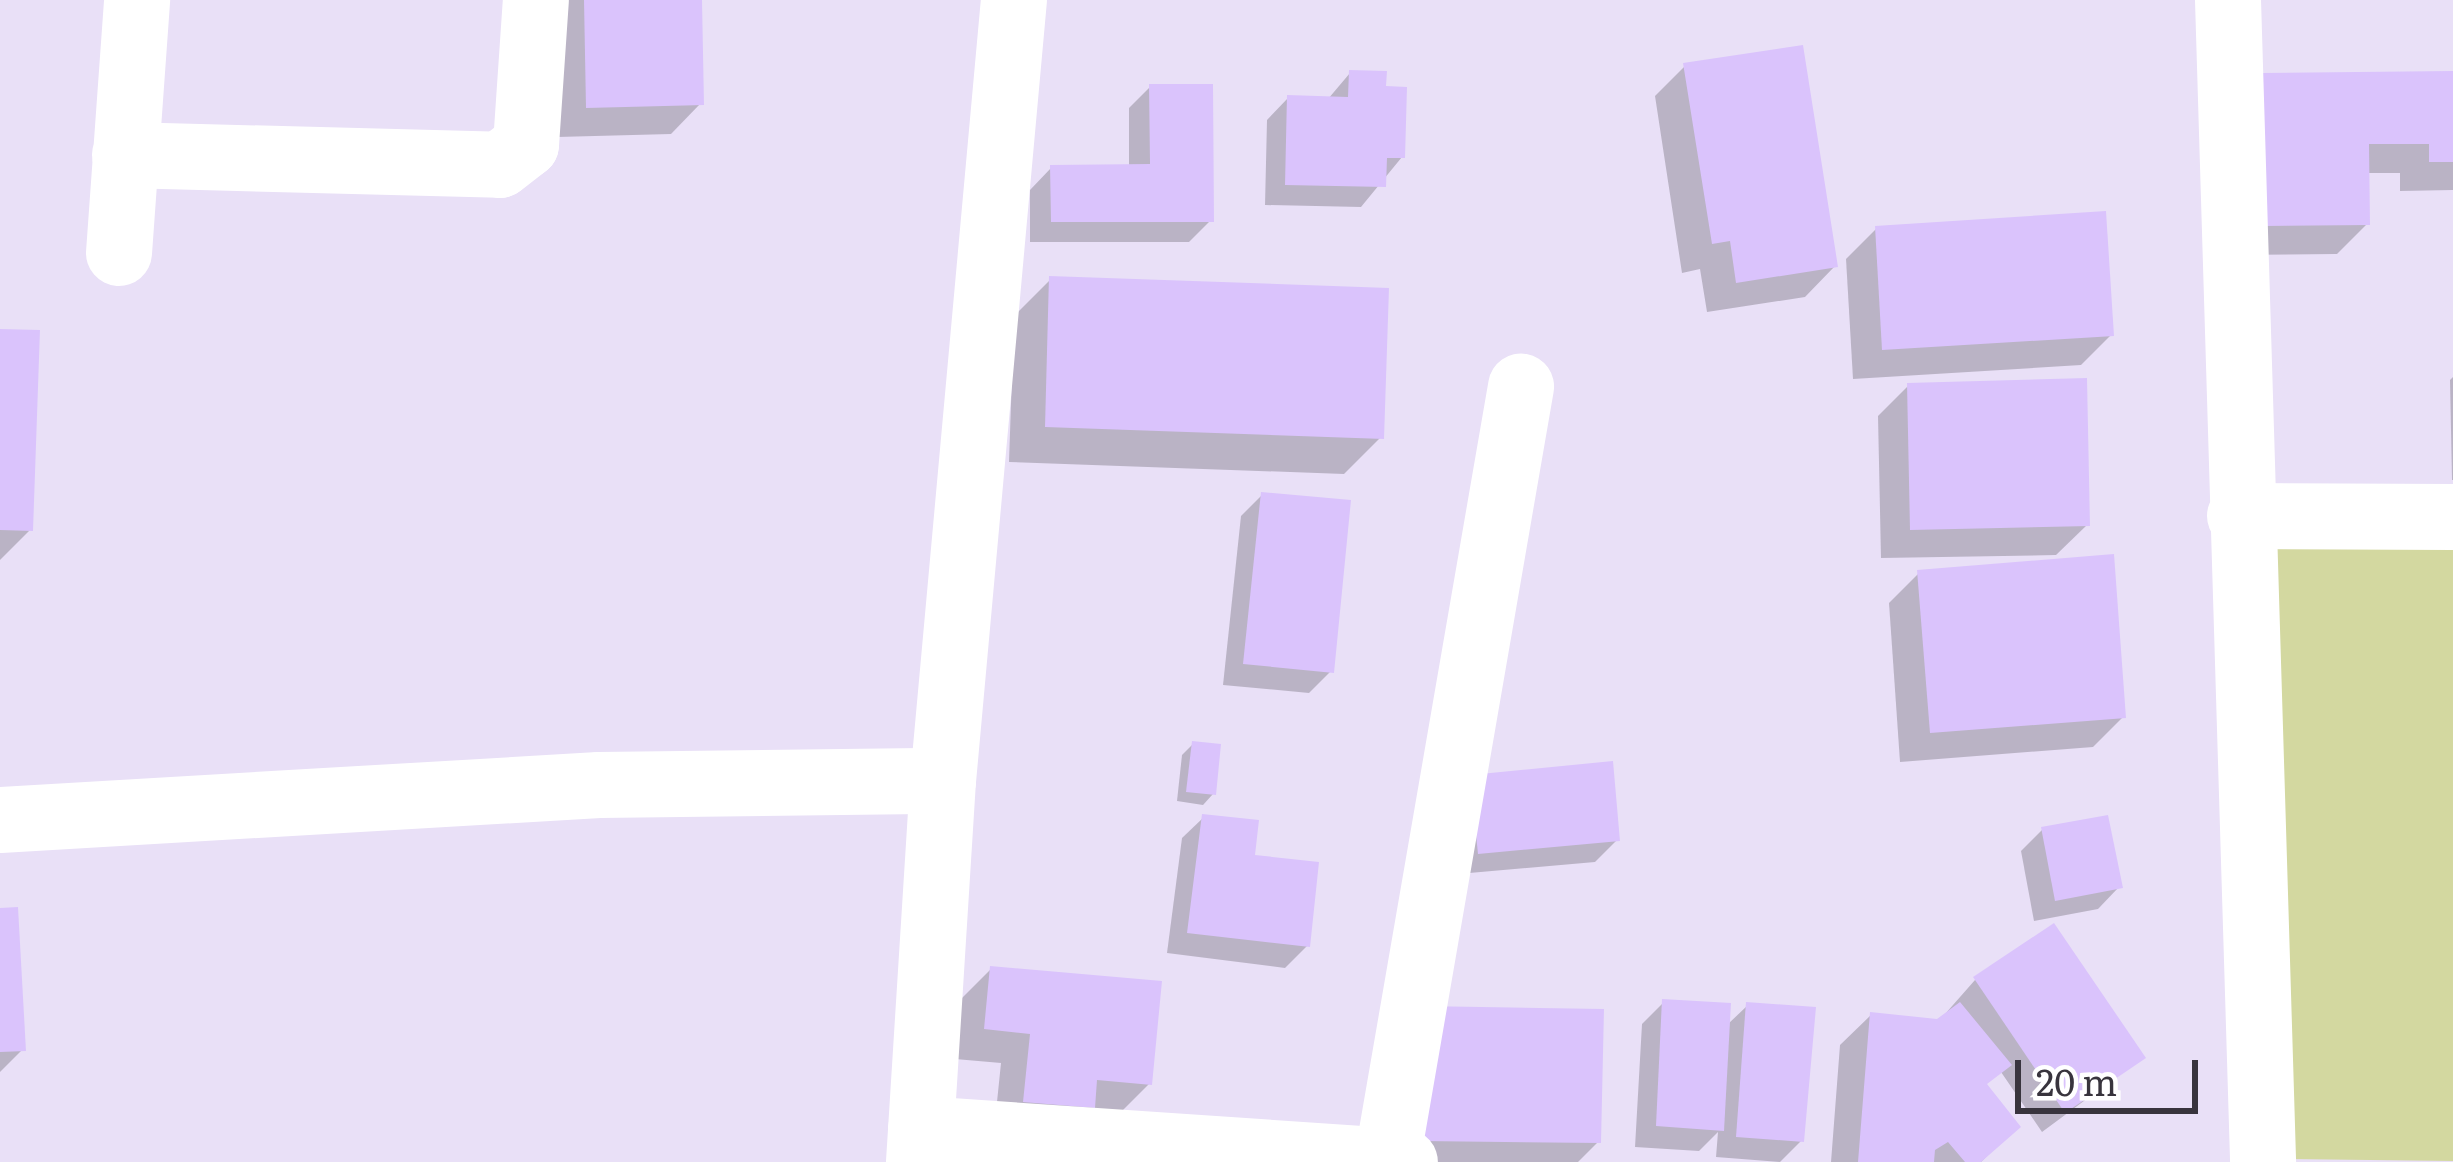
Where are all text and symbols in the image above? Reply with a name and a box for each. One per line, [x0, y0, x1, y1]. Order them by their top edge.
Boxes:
scale bar [2021, 1036, 2204, 1110]
text: 20 m [2036, 1054, 2117, 1107]

